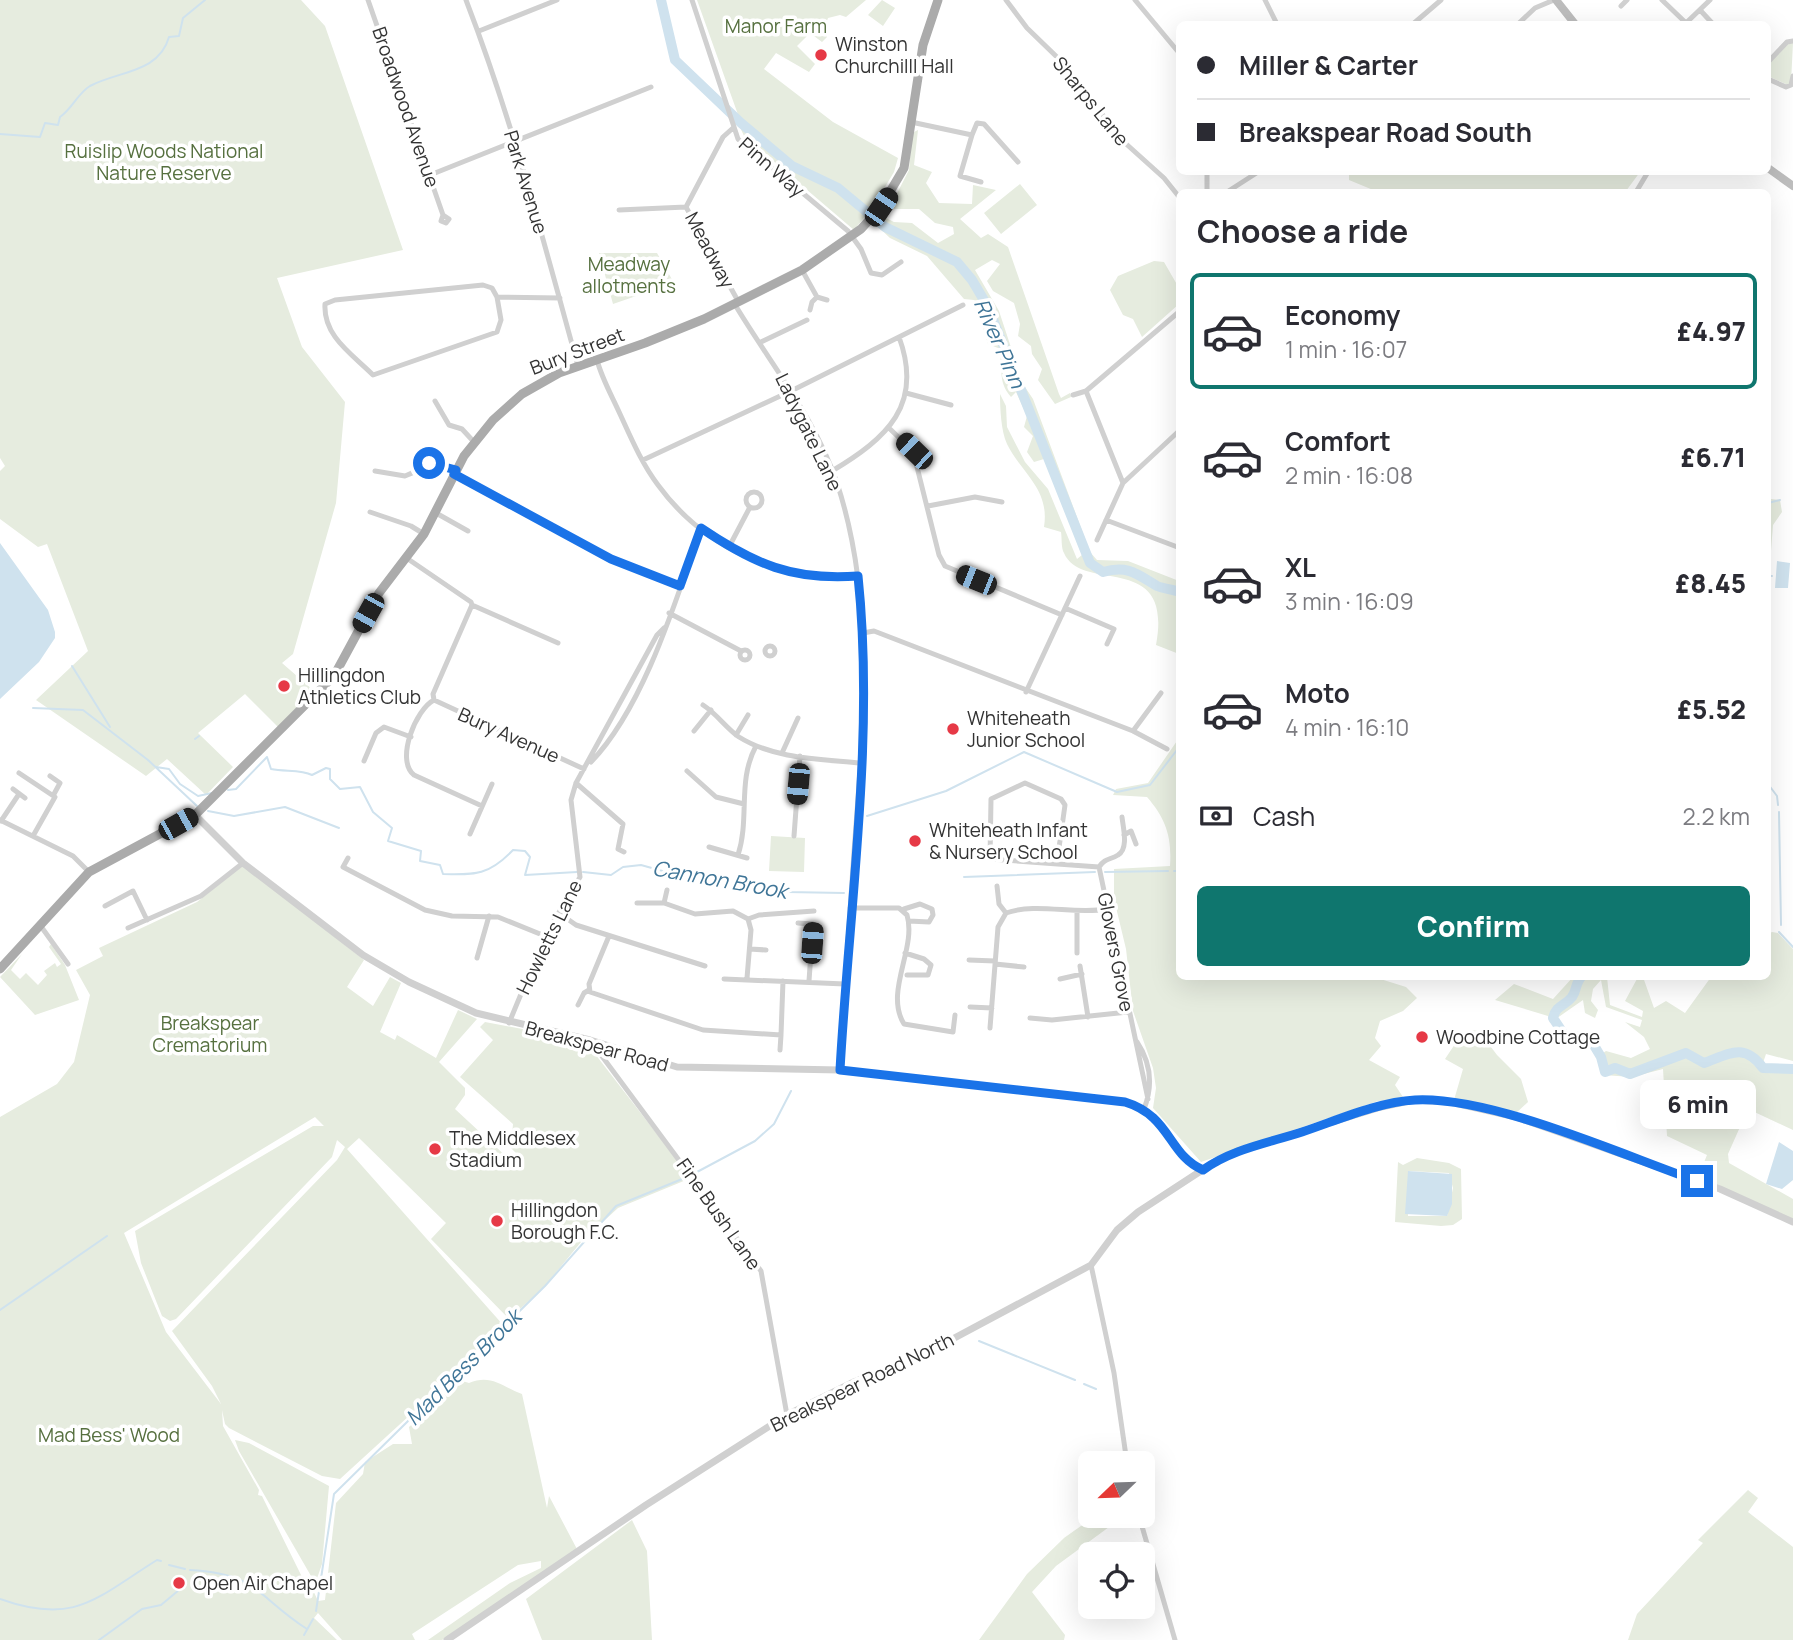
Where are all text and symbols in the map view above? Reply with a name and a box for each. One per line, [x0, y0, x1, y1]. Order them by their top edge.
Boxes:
park label: Manor Farm [725, 13, 827, 39]
street label: Broadwood Avenue [366, 23, 446, 191]
place label: Winston Churchilll Hall [835, 31, 954, 79]
marker: Winston Churchilll Hall [813, 47, 829, 63]
text: Miller & Carter [1239, 47, 1418, 83]
street label: Sharps Lane [1047, 51, 1135, 151]
text: Breakspear Road South [1239, 114, 1532, 150]
street label: Park Avenue [498, 127, 554, 237]
street label: Pinn Way [734, 131, 810, 203]
park label: Ruislip Woods National Nature Reserve [65, 138, 263, 186]
car [861, 184, 902, 230]
street label: Meadway [679, 207, 741, 293]
text: Choose a ride [1197, 209, 1408, 253]
park label: Meadway allotments [582, 251, 676, 299]
water label: River Pinn [968, 294, 1033, 393]
text: Economy [1285, 297, 1400, 333]
icon: car [1201, 300, 1264, 363]
text: £4.97 [1677, 313, 1746, 349]
street label: Bury Street [526, 321, 628, 381]
text: 1 min · 16:07 [1285, 333, 1407, 365]
street label: Ladygate Lane [769, 369, 849, 495]
text: Comfort [1285, 423, 1391, 459]
icon: car [1201, 426, 1264, 489]
car [892, 429, 937, 473]
text: £6.71 [1681, 439, 1746, 475]
route start [413, 447, 445, 479]
text: 2 min · 16:08 [1285, 459, 1413, 491]
text: XL [1285, 549, 1316, 585]
icon: car [1201, 552, 1264, 615]
car [953, 562, 1000, 598]
text: £8.45 [1675, 565, 1746, 601]
text: 3 min · 16:09 [1285, 585, 1414, 617]
car [349, 590, 388, 636]
place label: Hillingdon Athletics Club [298, 662, 421, 710]
text: Moto [1285, 675, 1350, 711]
marker: Hillingdon Athletics Club [276, 678, 292, 694]
icon: car [1201, 678, 1264, 741]
text: £5.52 [1677, 691, 1746, 727]
street label: Bury Avenue [454, 701, 564, 769]
place label: Whiteheath Junior School [967, 705, 1085, 753]
text: 4 min · 16:10 [1285, 711, 1409, 743]
marker: Whiteheath Junior School [945, 721, 961, 737]
car [786, 762, 811, 806]
icon: cash [1197, 797, 1235, 835]
text: Cash [1253, 798, 1315, 834]
text: 2.2 km [1682, 800, 1750, 832]
car [155, 805, 202, 843]
place label: Whiteheath Infant & Nursery School [929, 817, 1088, 865]
marker: Whiteheath Infant & Nursery School [907, 833, 923, 849]
water label: Cannon Brook [651, 853, 792, 905]
street label: Howletts Lane [510, 875, 588, 999]
button: Confirm [1197, 886, 1750, 966]
street label: Glovers Grove [1092, 890, 1140, 1014]
car [801, 921, 824, 965]
park label: Breakspear Crematorium [153, 1010, 267, 1058]
street label: Breakspear Road [522, 1014, 672, 1078]
place label: Woodbine Cottage [1436, 1024, 1600, 1050]
marker: Woodbine Cottage [1414, 1029, 1430, 1045]
callout: 6 min [1639, 1080, 1755, 1128]
text: 6 min [1667, 1088, 1729, 1120]
place label: The Middlesex Stadium [449, 1125, 576, 1173]
marker: The Middlesex Stadium [427, 1141, 443, 1157]
street label: Fine Bush Lane [671, 1153, 767, 1275]
route end [1681, 1165, 1713, 1197]
place label: Hillingdon Borough F.C. [511, 1197, 619, 1245]
marker: Hillingdon Borough F.C. [489, 1213, 505, 1229]
water label: Mad Bess Brook [399, 1301, 529, 1431]
street label: Breakspear Road North [766, 1326, 958, 1438]
park label: Mad Bess' Wood [38, 1422, 180, 1448]
north arrow [1078, 1451, 1155, 1528]
map controls [1078, 1451, 1155, 1619]
button: locate [1078, 1542, 1155, 1619]
place label: Open Air Chapel [193, 1570, 333, 1596]
marker: Open Air Chapel [171, 1575, 187, 1591]

